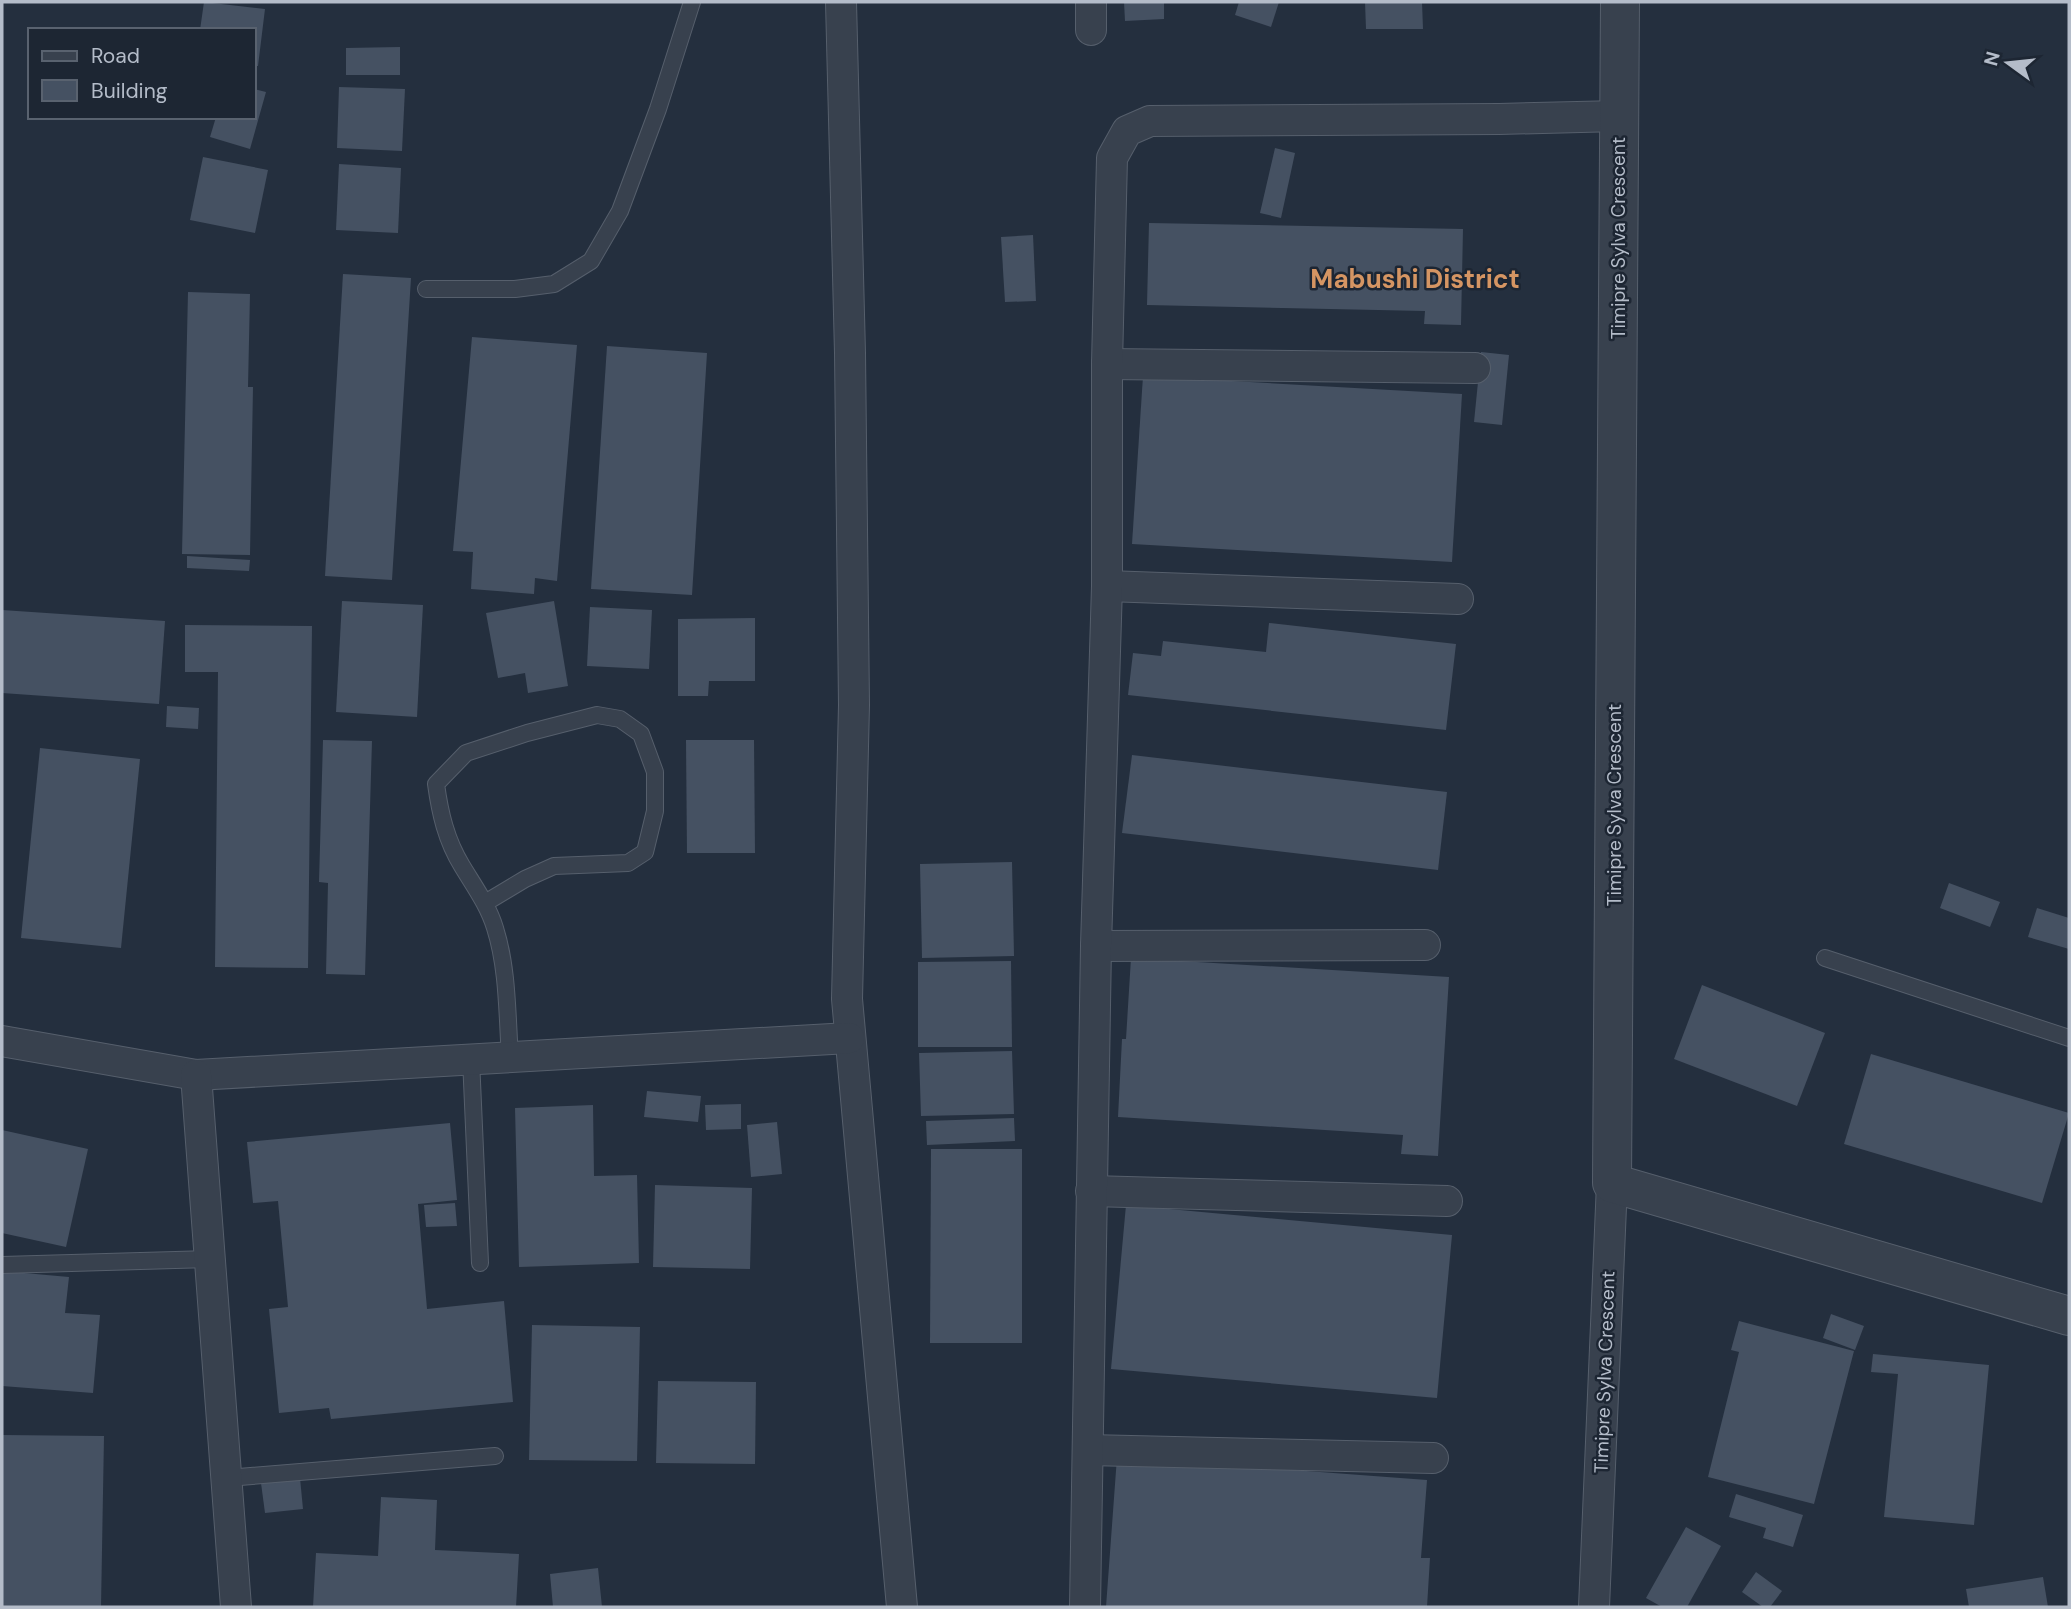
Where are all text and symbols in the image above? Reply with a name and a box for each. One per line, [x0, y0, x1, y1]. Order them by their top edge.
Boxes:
legend [28, 28, 256, 119]
north arrow [1973, 28, 2043, 98]
text: Road [91, 42, 140, 70]
text: N [1978, 49, 2006, 69]
text: Building [91, 77, 168, 105]
street label: Timipre Sylva Crescent [1606, 137, 1631, 339]
district label: Mabushi District [1310, 262, 1520, 296]
street label: Timipre Sylva Crescent [1602, 704, 1627, 906]
street label: Timipre Sylva Crescent [1588, 1270, 1621, 1474]

